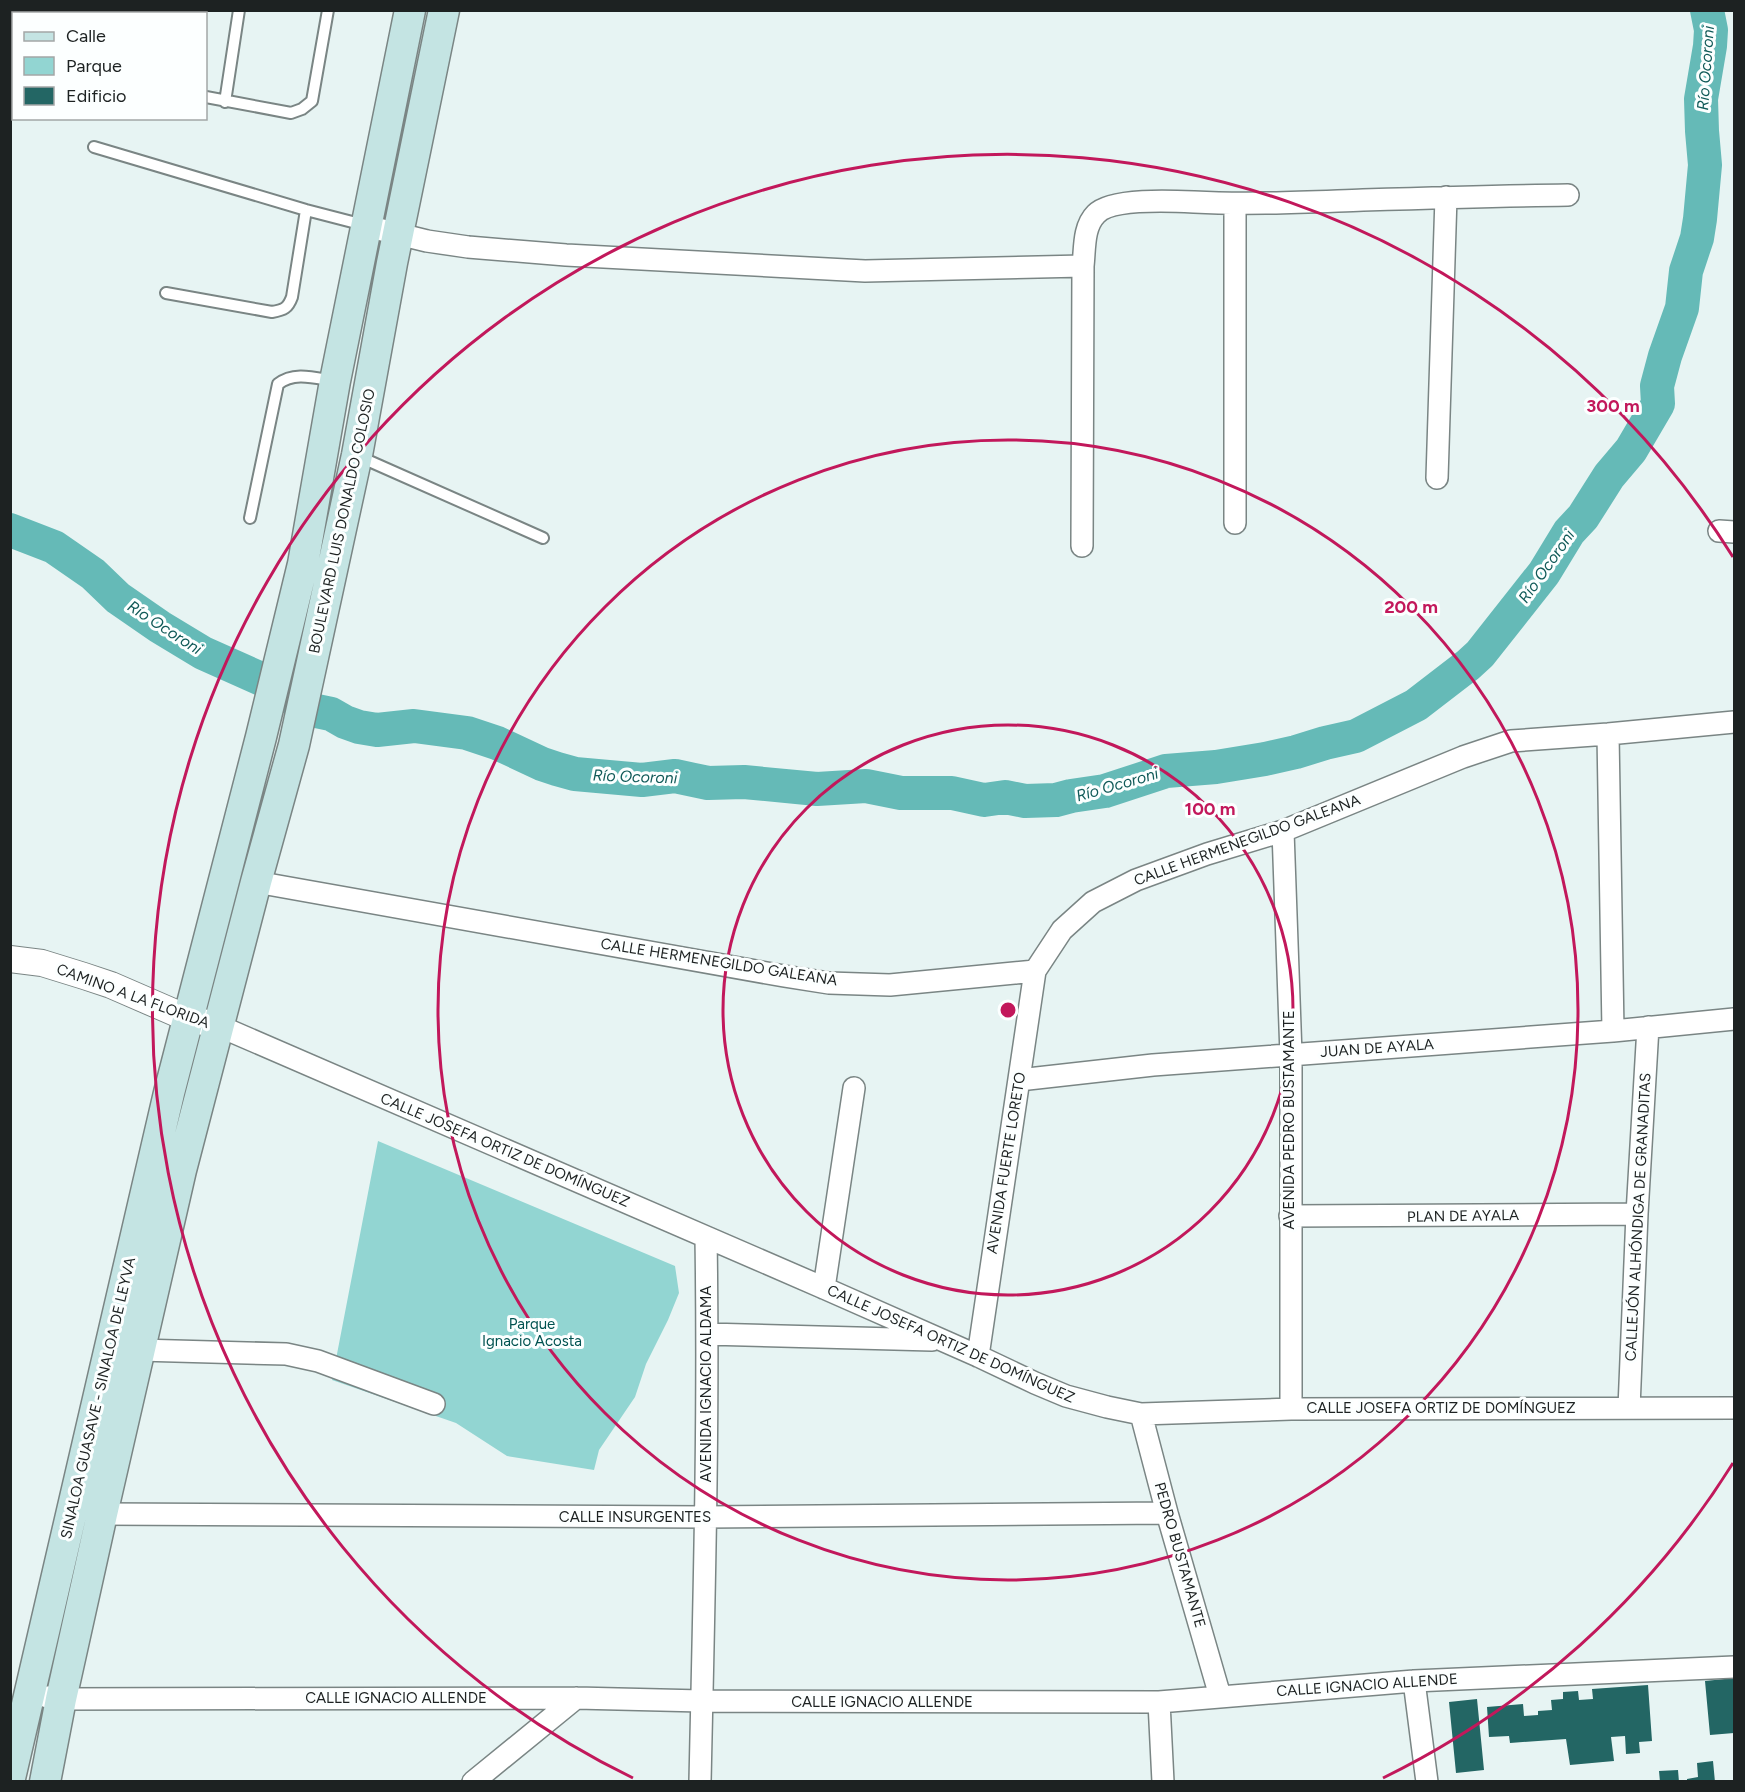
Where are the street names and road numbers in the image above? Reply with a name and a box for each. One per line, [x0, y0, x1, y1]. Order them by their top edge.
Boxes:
street label: BOULEVARD LUIS DONALDO COLOSIO [305, 387, 379, 655]
street label: CALLE HERMENEGILDO GALEANA [1131, 791, 1363, 889]
street label: CALLE HERMENEGILDO GALEANA [599, 934, 839, 990]
street label: CAMINO A LA FLORIDA [54, 960, 212, 1032]
street label: AVENIDA PEDRO BUSTAMANTE [1280, 1010, 1298, 1230]
street label: JUAN DE AYALA [1320, 1035, 1434, 1061]
street label: AVENIDA FUERTE LORETO [983, 1071, 1029, 1255]
street label: CALLEJÓN ALHÓNDIGA DE GRANADITAS [1621, 1072, 1655, 1362]
street label: CALLE JOSEFA ORTIZ DE DOMÍNGUEZ [378, 1089, 632, 1211]
street label: PLAN DE AYALA [1407, 1206, 1519, 1226]
street label: SINALOA GUASAVE - SINALOA DE LEYVA [57, 1255, 139, 1541]
street label: CALLE JOSEFA ORTIZ DE DOMÍNGUEZ [824, 1281, 1078, 1407]
street label: AVENIDA IGNACIO ALDAMA [697, 1285, 715, 1483]
street label: CALLE JOSEFA ORTIZ DE DOMÍNGUEZ [1307, 1399, 1576, 1417]
street label: PEDRO BUSTAMANTE [1151, 1480, 1209, 1630]
street label: CALLE INSURGENTES [559, 1508, 711, 1526]
street label: CALLE IGNACIO ALLENDE [1276, 1670, 1458, 1700]
street label: CALLE IGNACIO ALLENDE [305, 1689, 487, 1707]
street label: CALLE IGNACIO ALLENDE [791, 1693, 973, 1711]

